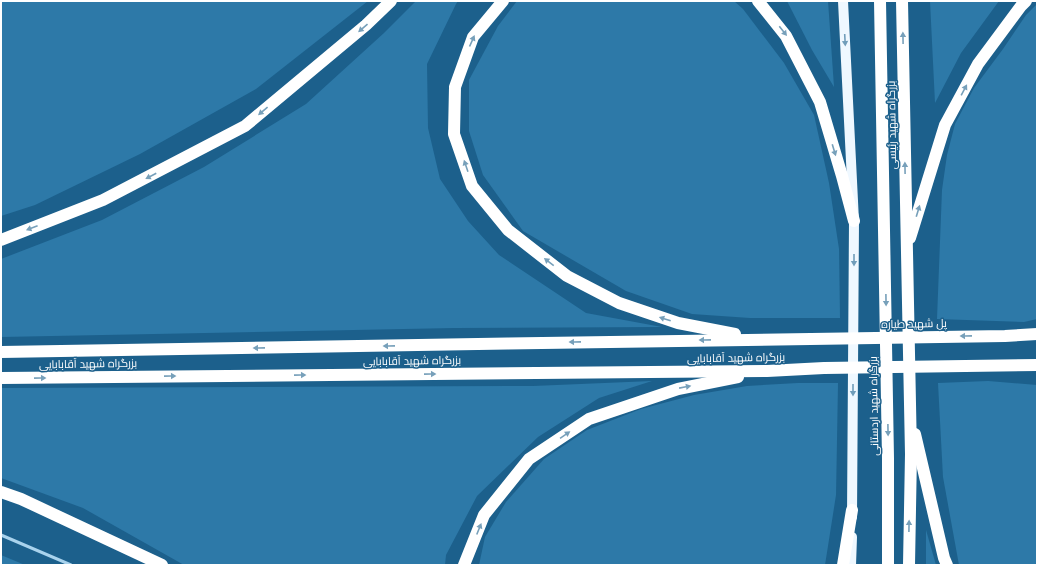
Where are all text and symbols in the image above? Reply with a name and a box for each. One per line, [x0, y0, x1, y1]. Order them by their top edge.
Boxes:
one-way arrow [358, 23, 368, 33]
one-way arrow [778, 26, 787, 37]
one-way arrow [900, 31, 906, 44]
one-way arrow [841, 34, 848, 46]
one-way arrow [469, 35, 475, 47]
street label: بزرگراه شهید رئیسی [884, 81, 900, 169]
one-way arrow [960, 84, 967, 96]
one-way arrow [258, 107, 269, 116]
one-way arrow [831, 144, 837, 156]
one-way arrow [462, 160, 468, 172]
one-way arrow [902, 162, 909, 174]
one-way arrow [145, 172, 157, 179]
one-way arrow [916, 205, 922, 217]
one-way arrow [25, 225, 37, 231]
one-way arrow [851, 254, 857, 267]
one-way arrow [544, 258, 555, 267]
one-way arrow [883, 294, 889, 307]
one-way arrow [659, 315, 671, 321]
street label: پل شهید طیاره [881, 316, 947, 332]
one-way arrow [959, 333, 972, 339]
one-way arrow [699, 336, 711, 343]
one-way arrow [568, 339, 581, 345]
one-way arrow [382, 343, 395, 349]
one-way arrow [252, 345, 265, 351]
street label: بزرگراه شهید آقابابایی [687, 350, 785, 366]
street label: بزرگراه شهید آقابابایی [363, 353, 461, 369]
street label: بزرگراه شهید آقابابایی [39, 356, 137, 372]
street label: بزرگراه شهید اردستانی [866, 356, 882, 456]
one-way arrow [424, 371, 437, 377]
one-way arrow [294, 372, 307, 378]
one-way arrow [164, 373, 176, 380]
one-way arrow [34, 375, 47, 381]
one-way arrow [679, 384, 691, 390]
one-way arrow [850, 384, 856, 397]
one-way arrow [884, 424, 891, 436]
one-way arrow [560, 431, 570, 439]
one-way arrow [906, 520, 913, 532]
one-way arrow [476, 522, 482, 534]

